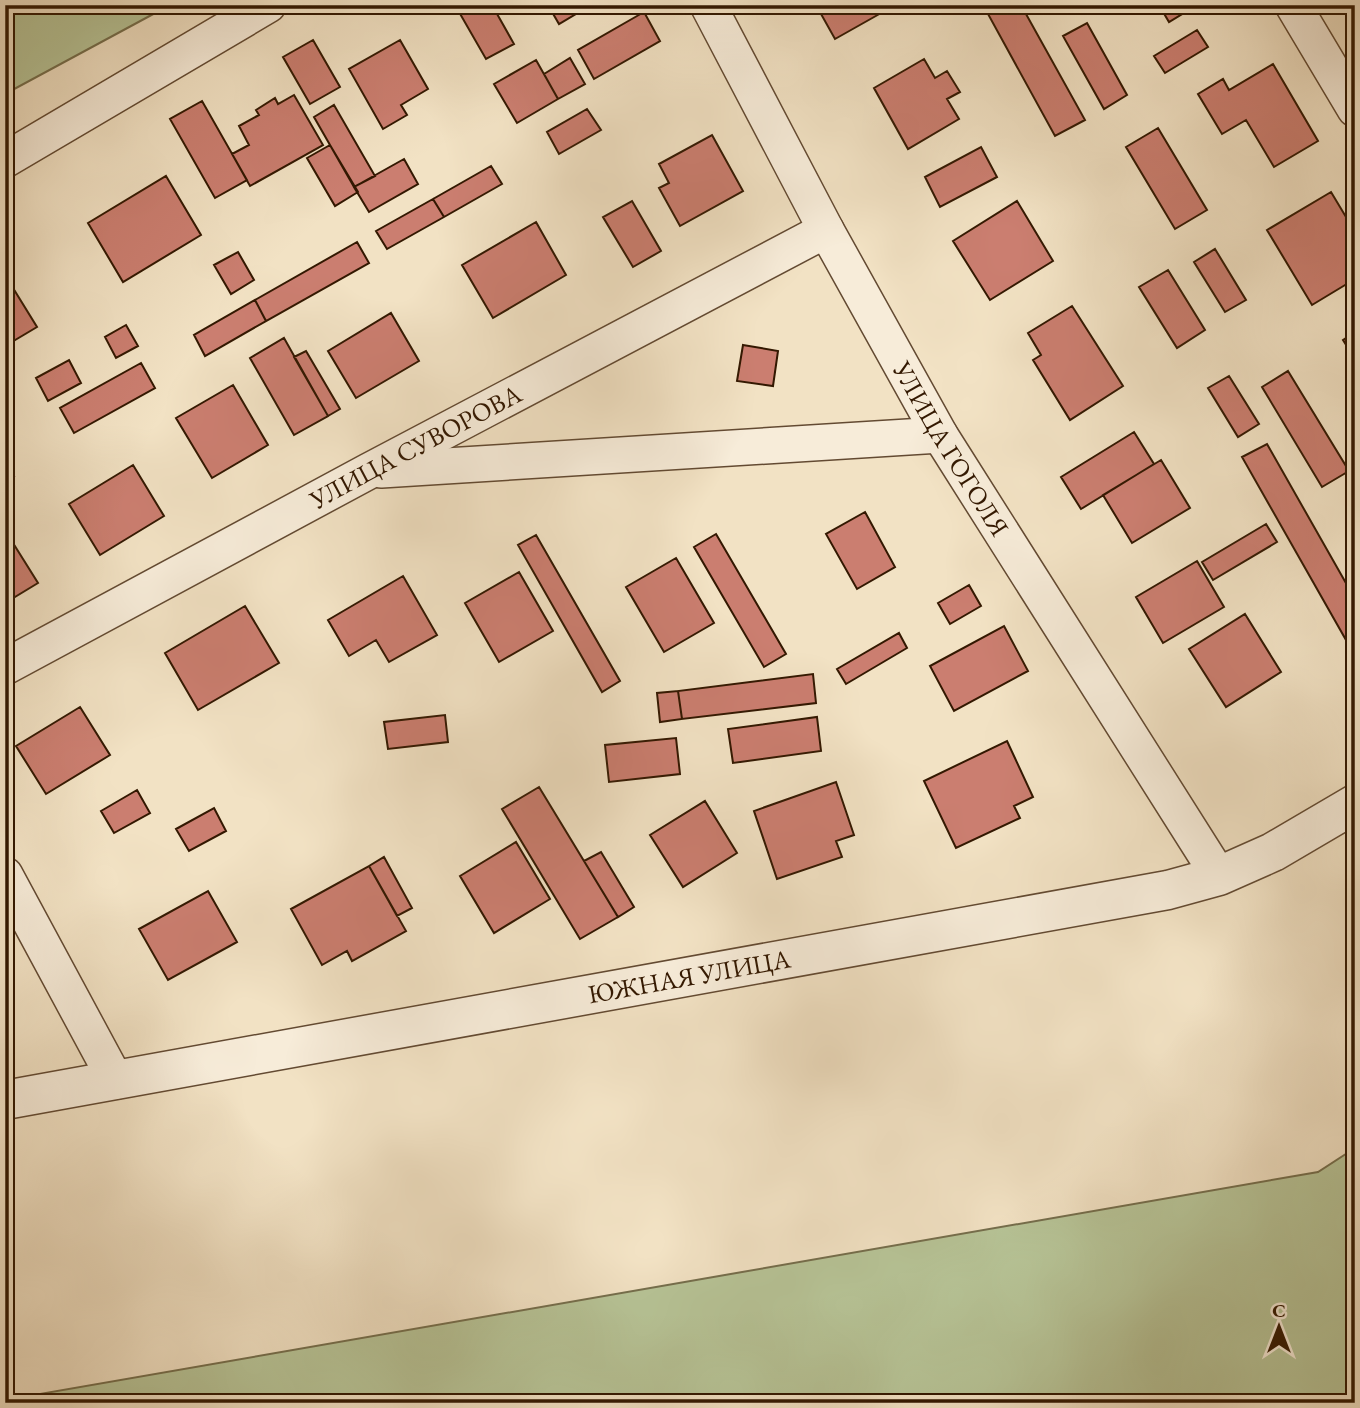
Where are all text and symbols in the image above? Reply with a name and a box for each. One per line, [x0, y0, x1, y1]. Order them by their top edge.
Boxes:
street label: УЛИЦА ГОГОЛЯ [885, 354, 1017, 543]
street label: УЛИЦА СУВОРОВА [303, 376, 528, 517]
street label: ЮЖНАЯ УЛИЦА [585, 941, 794, 1011]
north arrow [1244, 1292, 1314, 1362]
text: С [1272, 1298, 1286, 1323]

